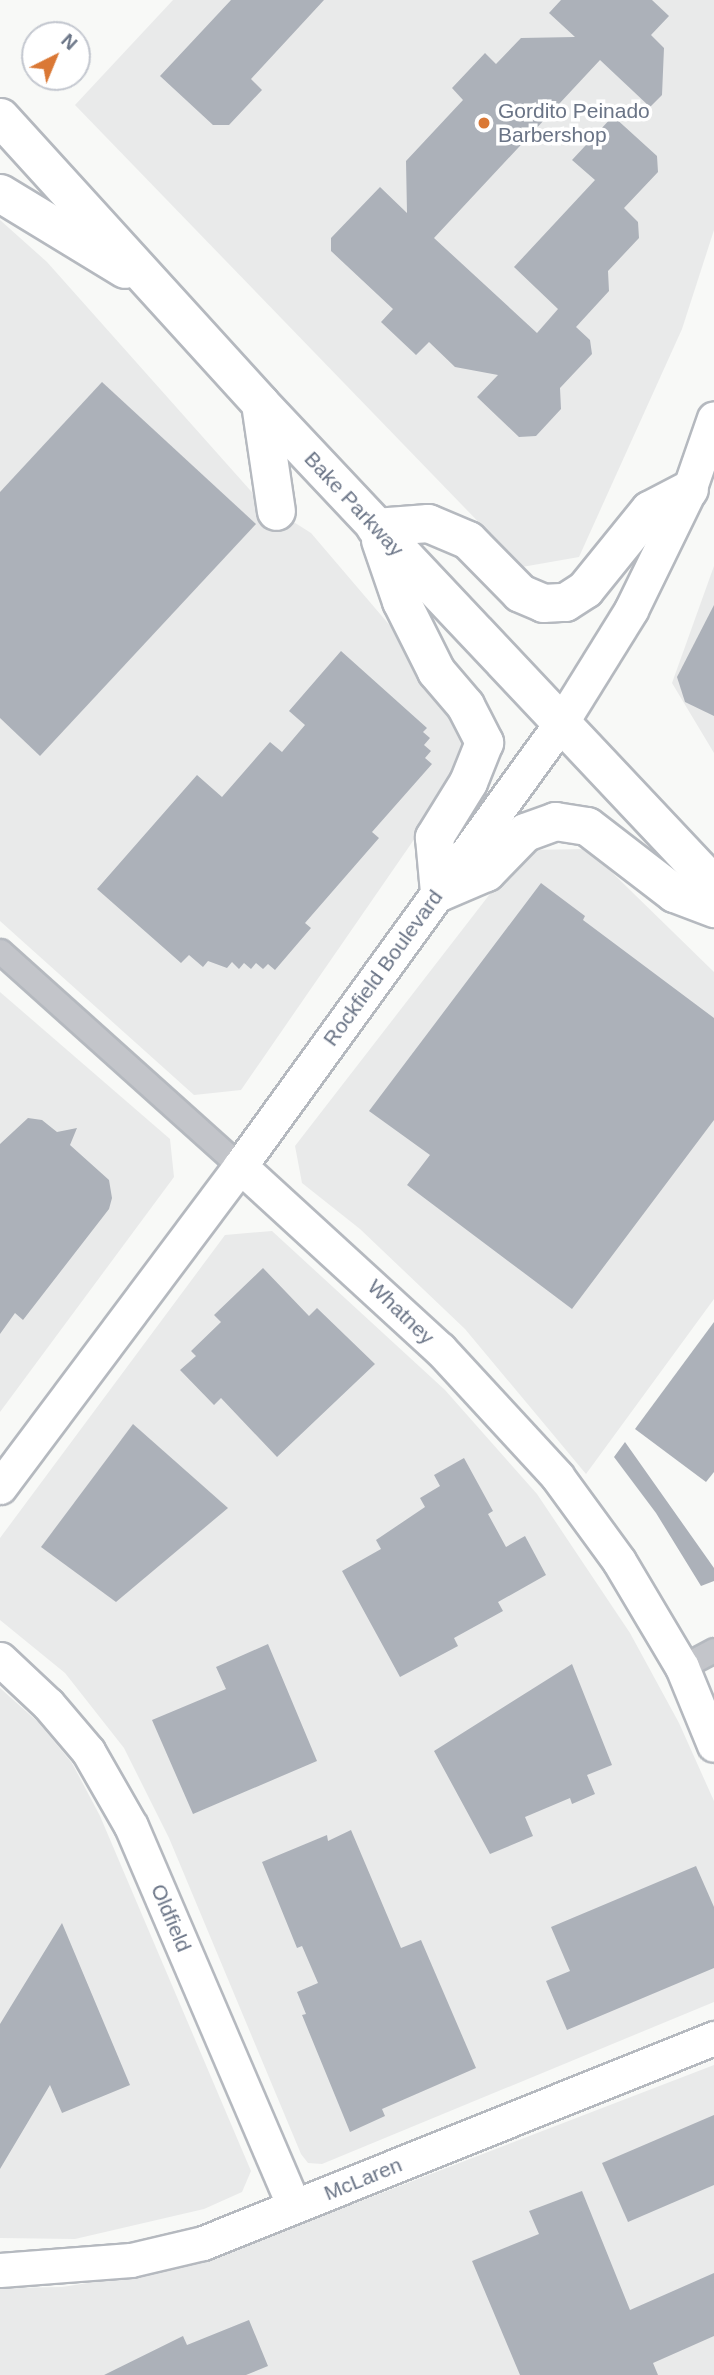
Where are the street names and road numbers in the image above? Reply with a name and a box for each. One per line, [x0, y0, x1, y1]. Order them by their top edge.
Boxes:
street label: Bake Parkway [299, 446, 409, 562]
street label: Rockfield Boulevard [318, 885, 448, 1051]
street label: Whatney [362, 1274, 440, 1350]
street label: Oldfield [145, 1880, 197, 1956]
street label: McLaren [320, 2152, 406, 2206]

